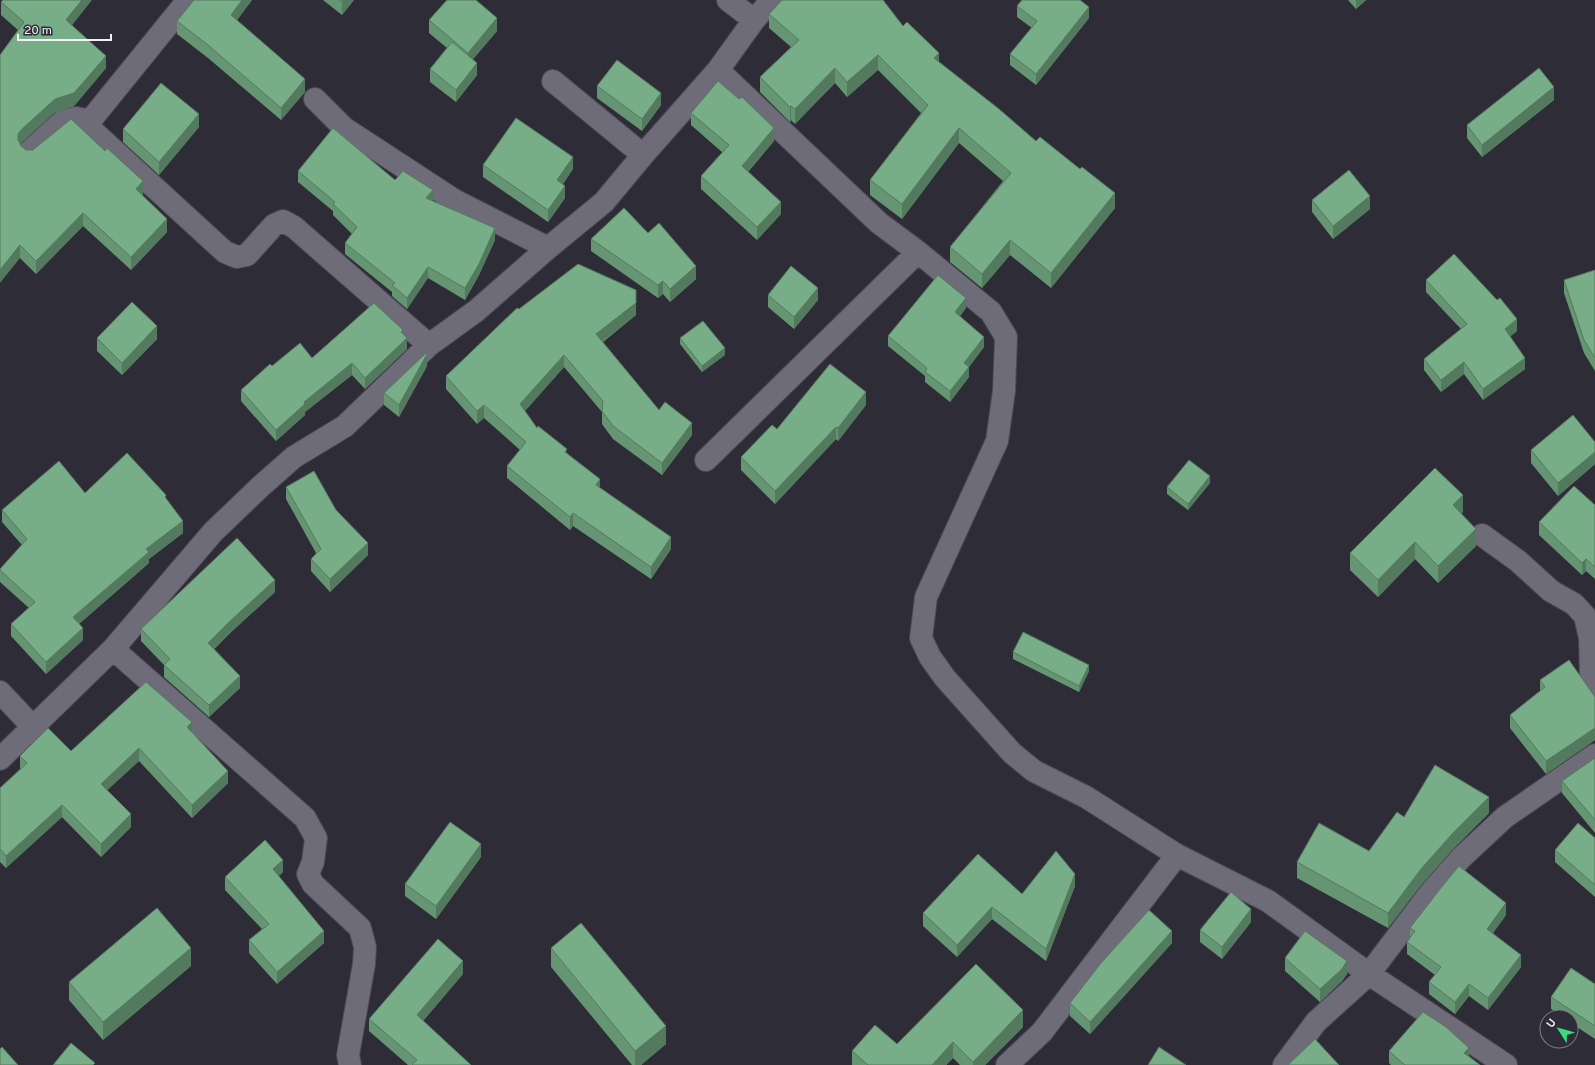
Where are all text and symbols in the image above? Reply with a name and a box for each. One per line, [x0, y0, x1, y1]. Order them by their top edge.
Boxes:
scale bar [18, 16, 111, 42]
text: 20 m [24, 23, 52, 39]
north arrow [1539, 1009, 1579, 1049]
text: U [1544, 1016, 1560, 1031]

